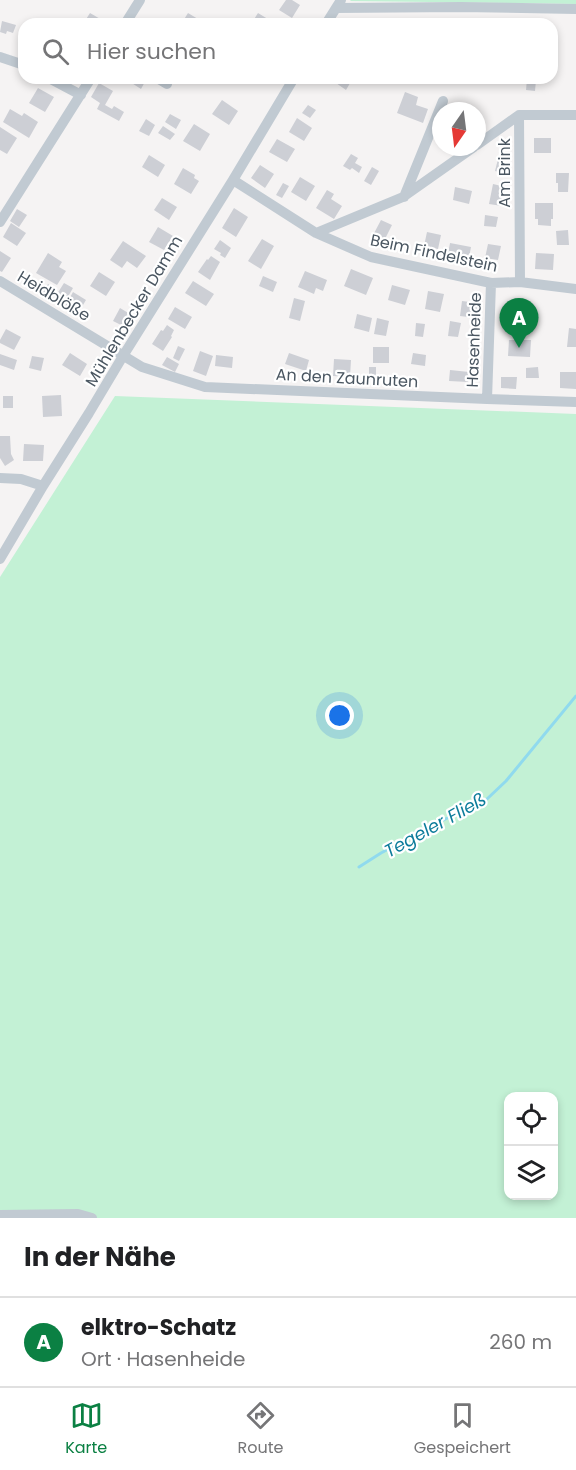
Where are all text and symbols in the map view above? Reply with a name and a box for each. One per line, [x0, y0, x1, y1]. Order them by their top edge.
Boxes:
search box [18, 18, 558, 84]
icon: search [39, 35, 72, 68]
text: Hier suchen [87, 36, 216, 67]
north arrow [432, 102, 486, 156]
street label: Am Brink [493, 137, 516, 208]
street label: Beim Findelstein [368, 228, 500, 278]
street label: Mühlenbecker Damm [80, 231, 188, 391]
street label: Heidblöße [13, 265, 95, 327]
street label: Hasenheide [461, 292, 487, 388]
pin: A [500, 298, 538, 348]
street label: An den Zaunruten [275, 363, 419, 393]
your location [325, 701, 354, 730]
water label: Tegeler Fließ [380, 787, 490, 863]
map controls [504, 1092, 558, 1200]
button: locate [504, 1092, 558, 1146]
button: layers [504, 1146, 558, 1200]
text: In der Nähe [24, 1239, 176, 1275]
text: elktro-Schatz [81, 1312, 236, 1343]
text: A [36, 1328, 51, 1356]
text: 260 m [489, 1328, 552, 1356]
text: Ort · Hasenheide [81, 1345, 245, 1373]
tab: Karte [65, 1399, 107, 1460]
tab: Route [238, 1399, 284, 1460]
tab: Gespeichert [414, 1399, 511, 1460]

